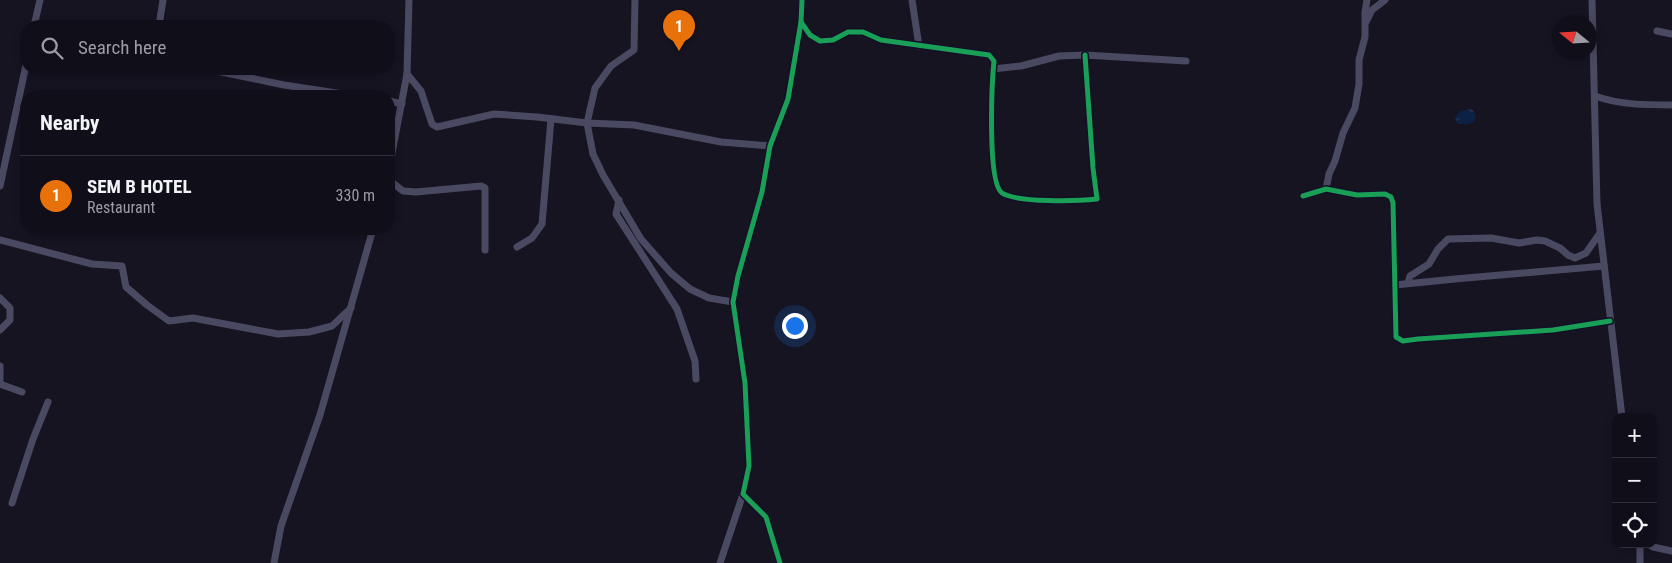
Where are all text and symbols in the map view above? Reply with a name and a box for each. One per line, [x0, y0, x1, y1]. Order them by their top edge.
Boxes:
pin: 1 [663, 10, 695, 51]
north arrow [1552, 15, 1597, 60]
search box [20, 20, 395, 75]
icon: search [38, 34, 66, 62]
text: Search here [78, 36, 166, 59]
text: Nearby [40, 111, 99, 135]
text: SEM B HOTEL [87, 175, 191, 198]
text: 1 [52, 186, 60, 205]
text: 330 m [336, 186, 375, 205]
text: Restaurant [87, 198, 155, 217]
your location [782, 313, 808, 339]
map controls [1612, 413, 1657, 548]
button: + [1612, 413, 1657, 458]
button: − [1612, 458, 1657, 503]
button: locate [1612, 503, 1657, 548]

